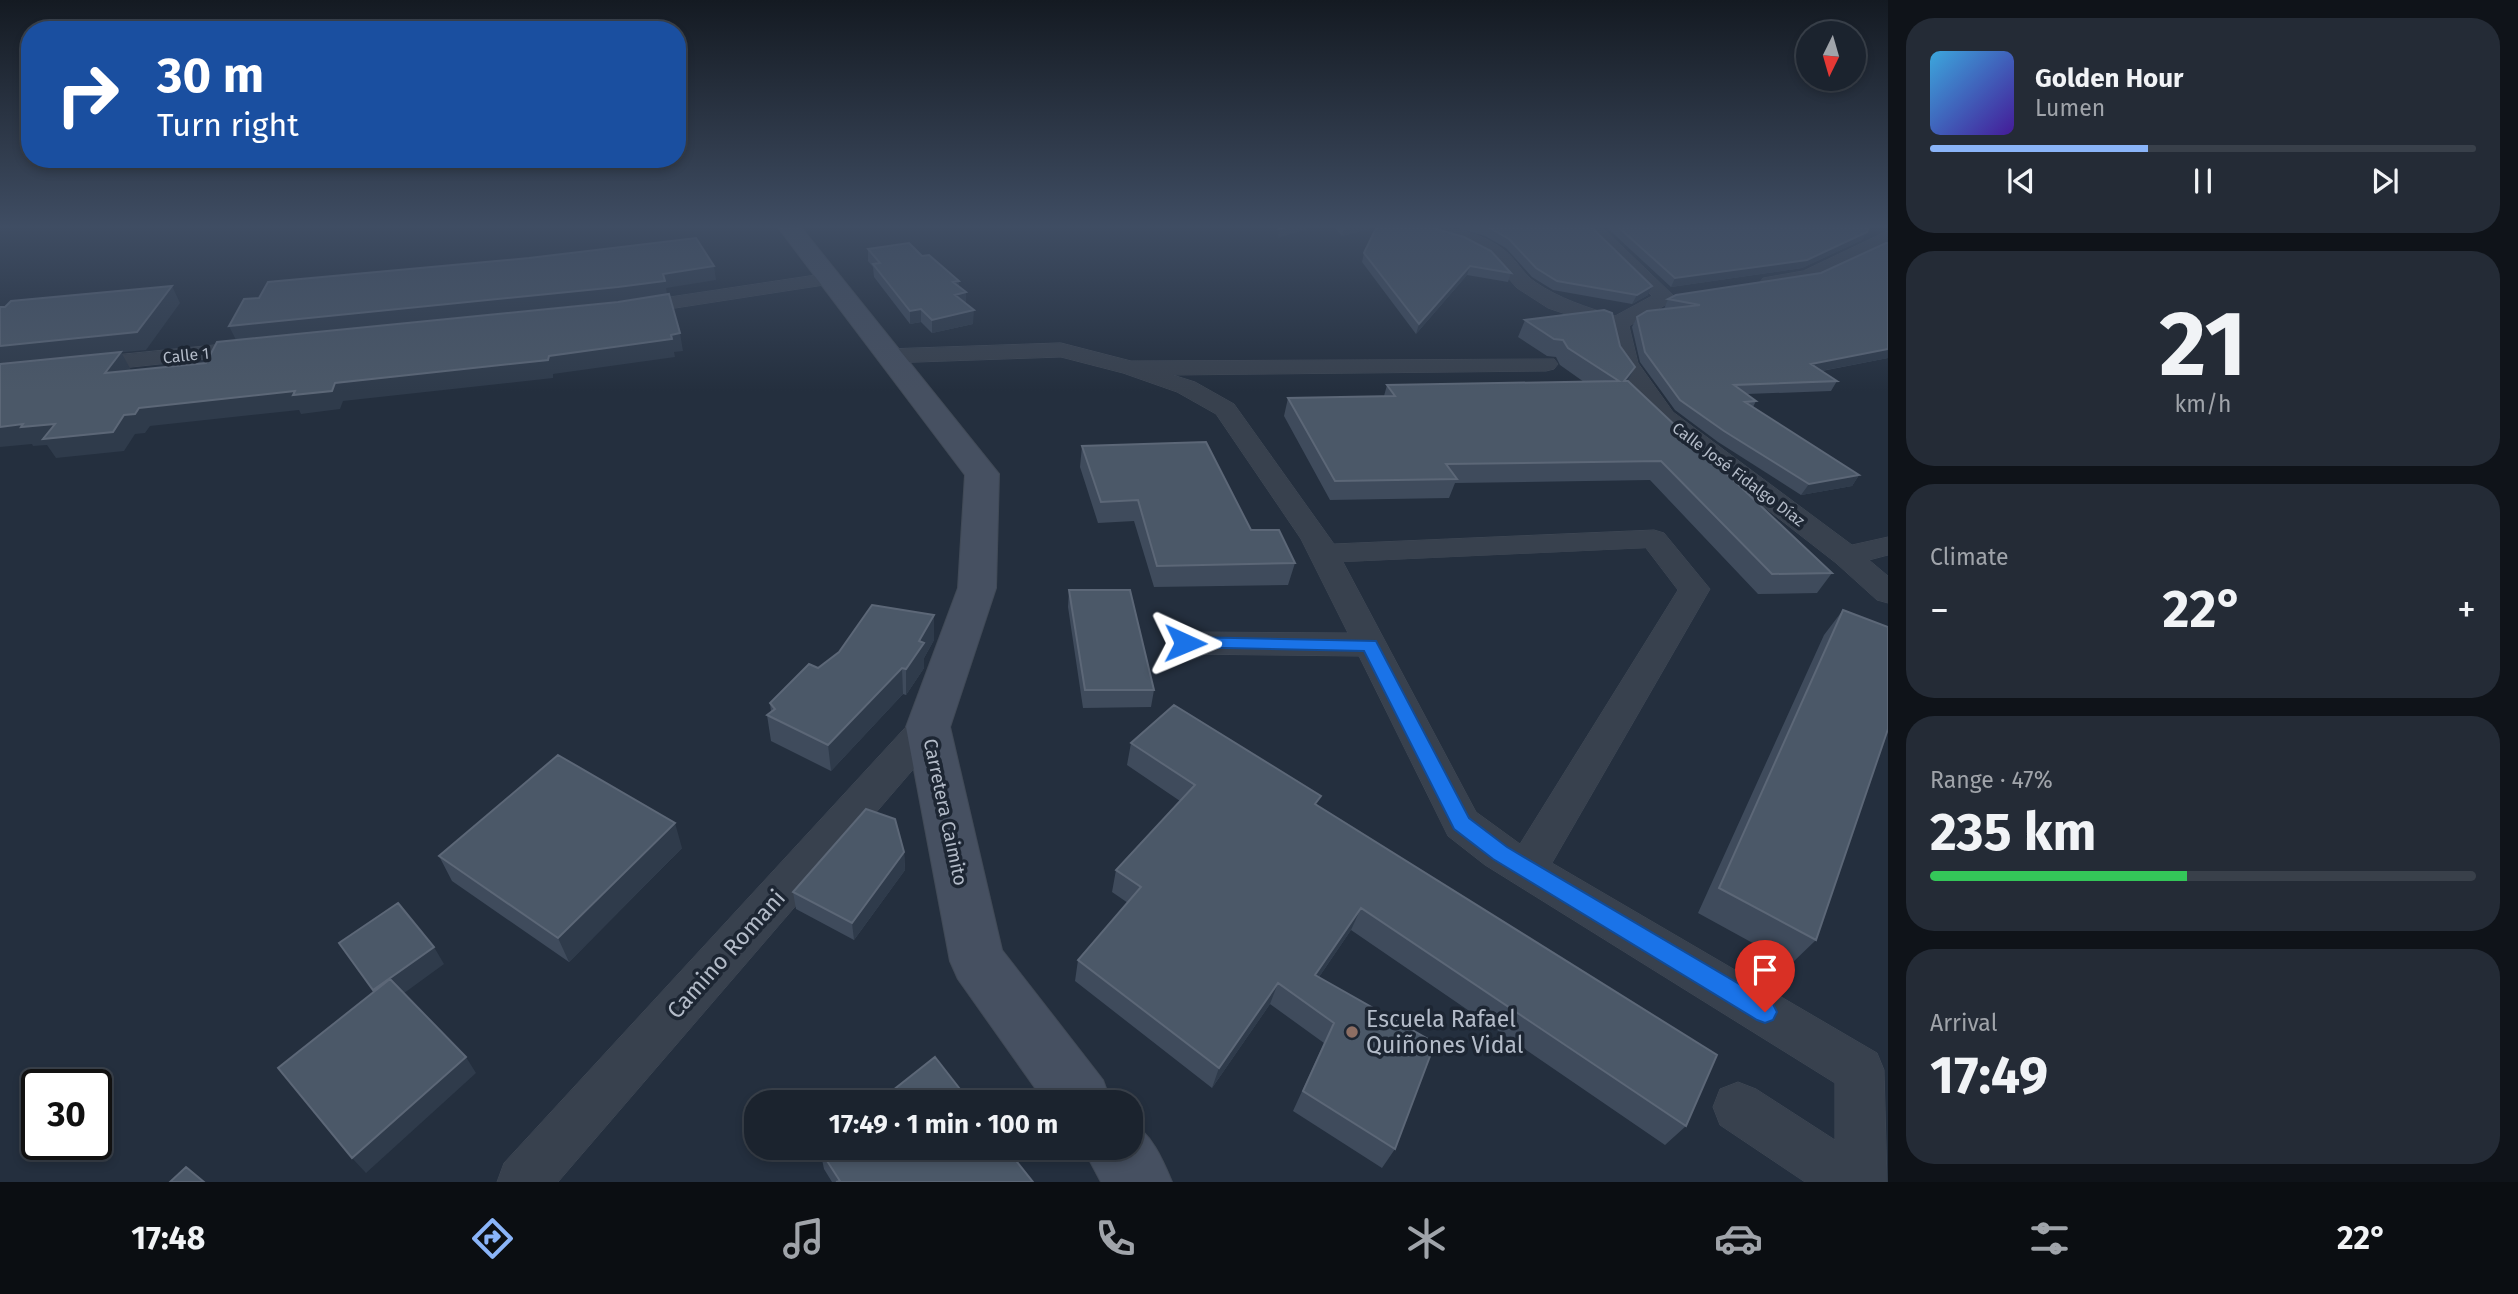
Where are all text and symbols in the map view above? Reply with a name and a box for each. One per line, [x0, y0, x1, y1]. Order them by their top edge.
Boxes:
north arrow [1796, 21, 1866, 91]
map controls [1796, 21, 1866, 91]
text: 30 m [157, 46, 264, 105]
icon: right [42, 49, 133, 140]
text: Golden Hour [2035, 63, 2183, 94]
text: Lumen [2035, 94, 2105, 122]
text: Turn right [157, 106, 299, 144]
icon: previous [2002, 162, 2040, 200]
icon: pause [2184, 162, 2222, 200]
icon: next [2366, 162, 2404, 200]
text: 21 [2159, 290, 2247, 399]
street label: Calle 1 [162, 344, 210, 367]
text: km/h [2175, 390, 2231, 418]
street label: Calle José Fidalgo Díaz [1669, 418, 1809, 530]
text: Climate [1930, 543, 2009, 571]
text: 22° [2163, 578, 2243, 641]
text: − [1930, 587, 1949, 633]
text: + [2457, 587, 2476, 633]
position arrow [1148, 606, 1222, 680]
street label: Carretera Caimito [919, 737, 972, 888]
text: Range · 47% [1930, 766, 2053, 794]
text: 235 km [1930, 801, 2097, 864]
street label: Camino Romani [661, 884, 791, 1024]
pin [1735, 940, 1795, 1012]
icon: arrive [1746, 951, 1784, 989]
place label: Escuela Rafael Quiñones Vidal [1366, 1005, 1524, 1059]
text: Arrival [1930, 1009, 1997, 1037]
marker: Escuela Rafael Quiñones Vidal [1344, 1024, 1360, 1040]
text: 17:49 [1930, 1044, 2048, 1107]
speed limit sign: 30 [21, 1069, 112, 1160]
text: 17:49 · 1 min · 100 m [829, 1109, 1058, 1140]
icon: directions [468, 1214, 517, 1263]
icon: music [779, 1214, 828, 1263]
icon: phone [1091, 1214, 1140, 1263]
icon: climate [1402, 1214, 1451, 1263]
icon: car [1714, 1214, 1763, 1263]
icon: filters [2025, 1214, 2074, 1263]
text: 17:48 [131, 1219, 205, 1257]
text: 22° [2337, 1219, 2387, 1257]

